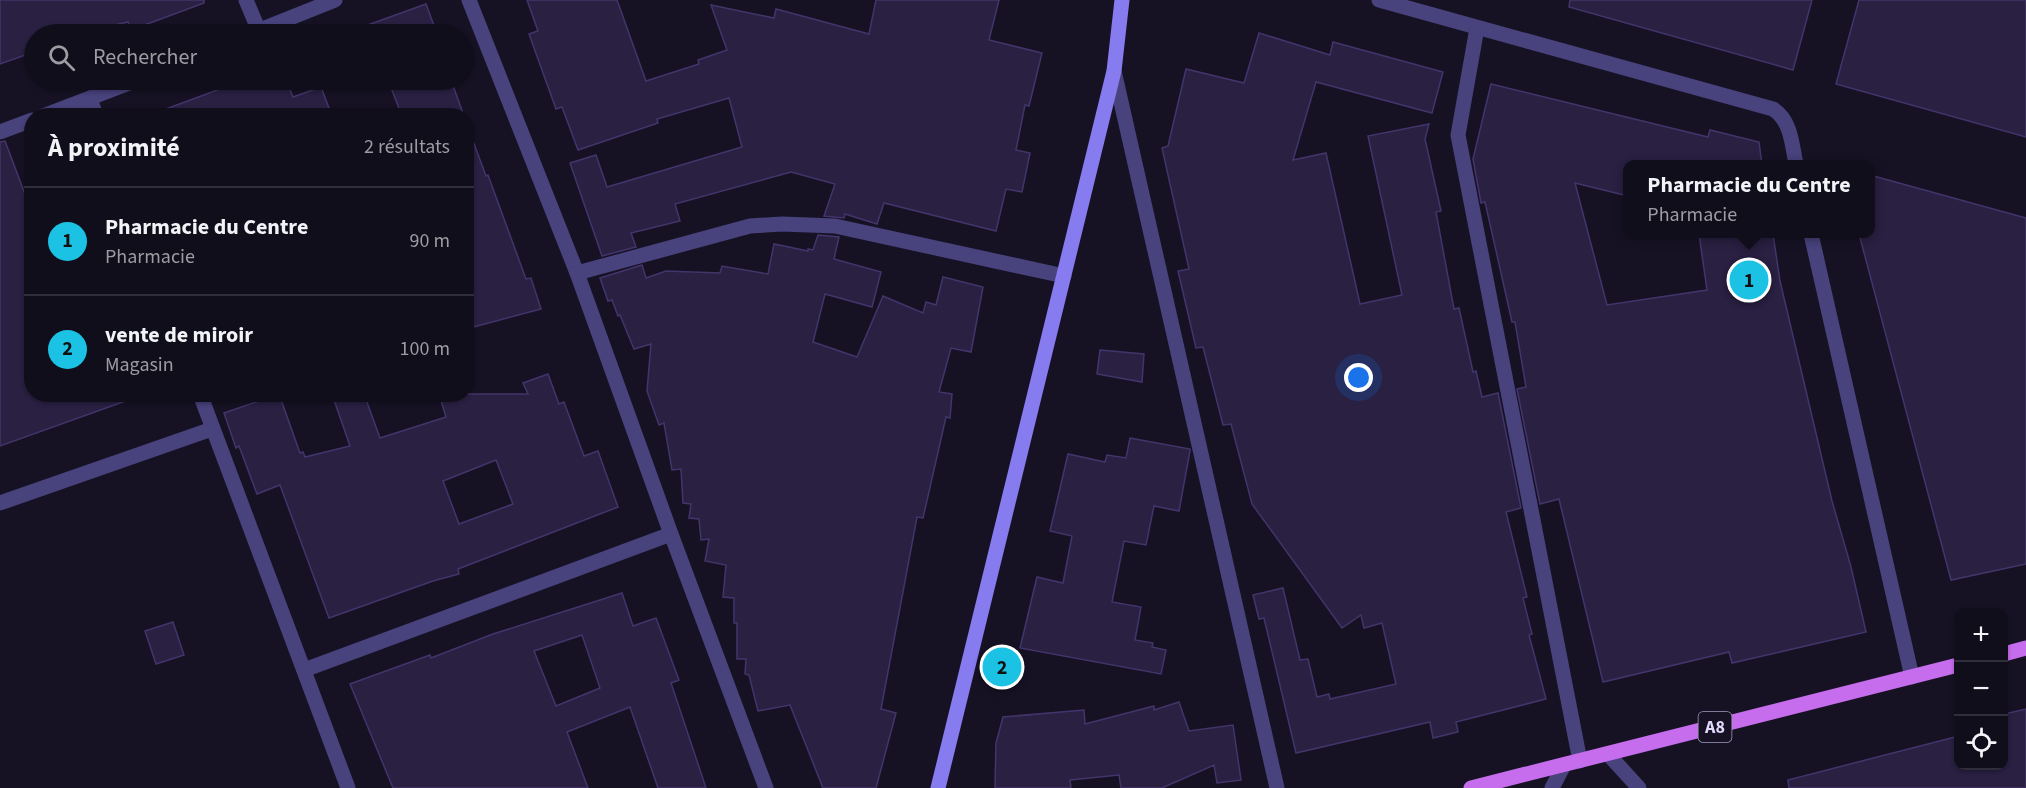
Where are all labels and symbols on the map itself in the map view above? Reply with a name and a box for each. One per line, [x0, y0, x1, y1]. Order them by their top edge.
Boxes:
pin: 1 [1730, 258, 1768, 302]
your location [1344, 363, 1373, 392]
pin: 2 [982, 644, 1022, 690]
road number: A8 [1698, 712, 1732, 742]

